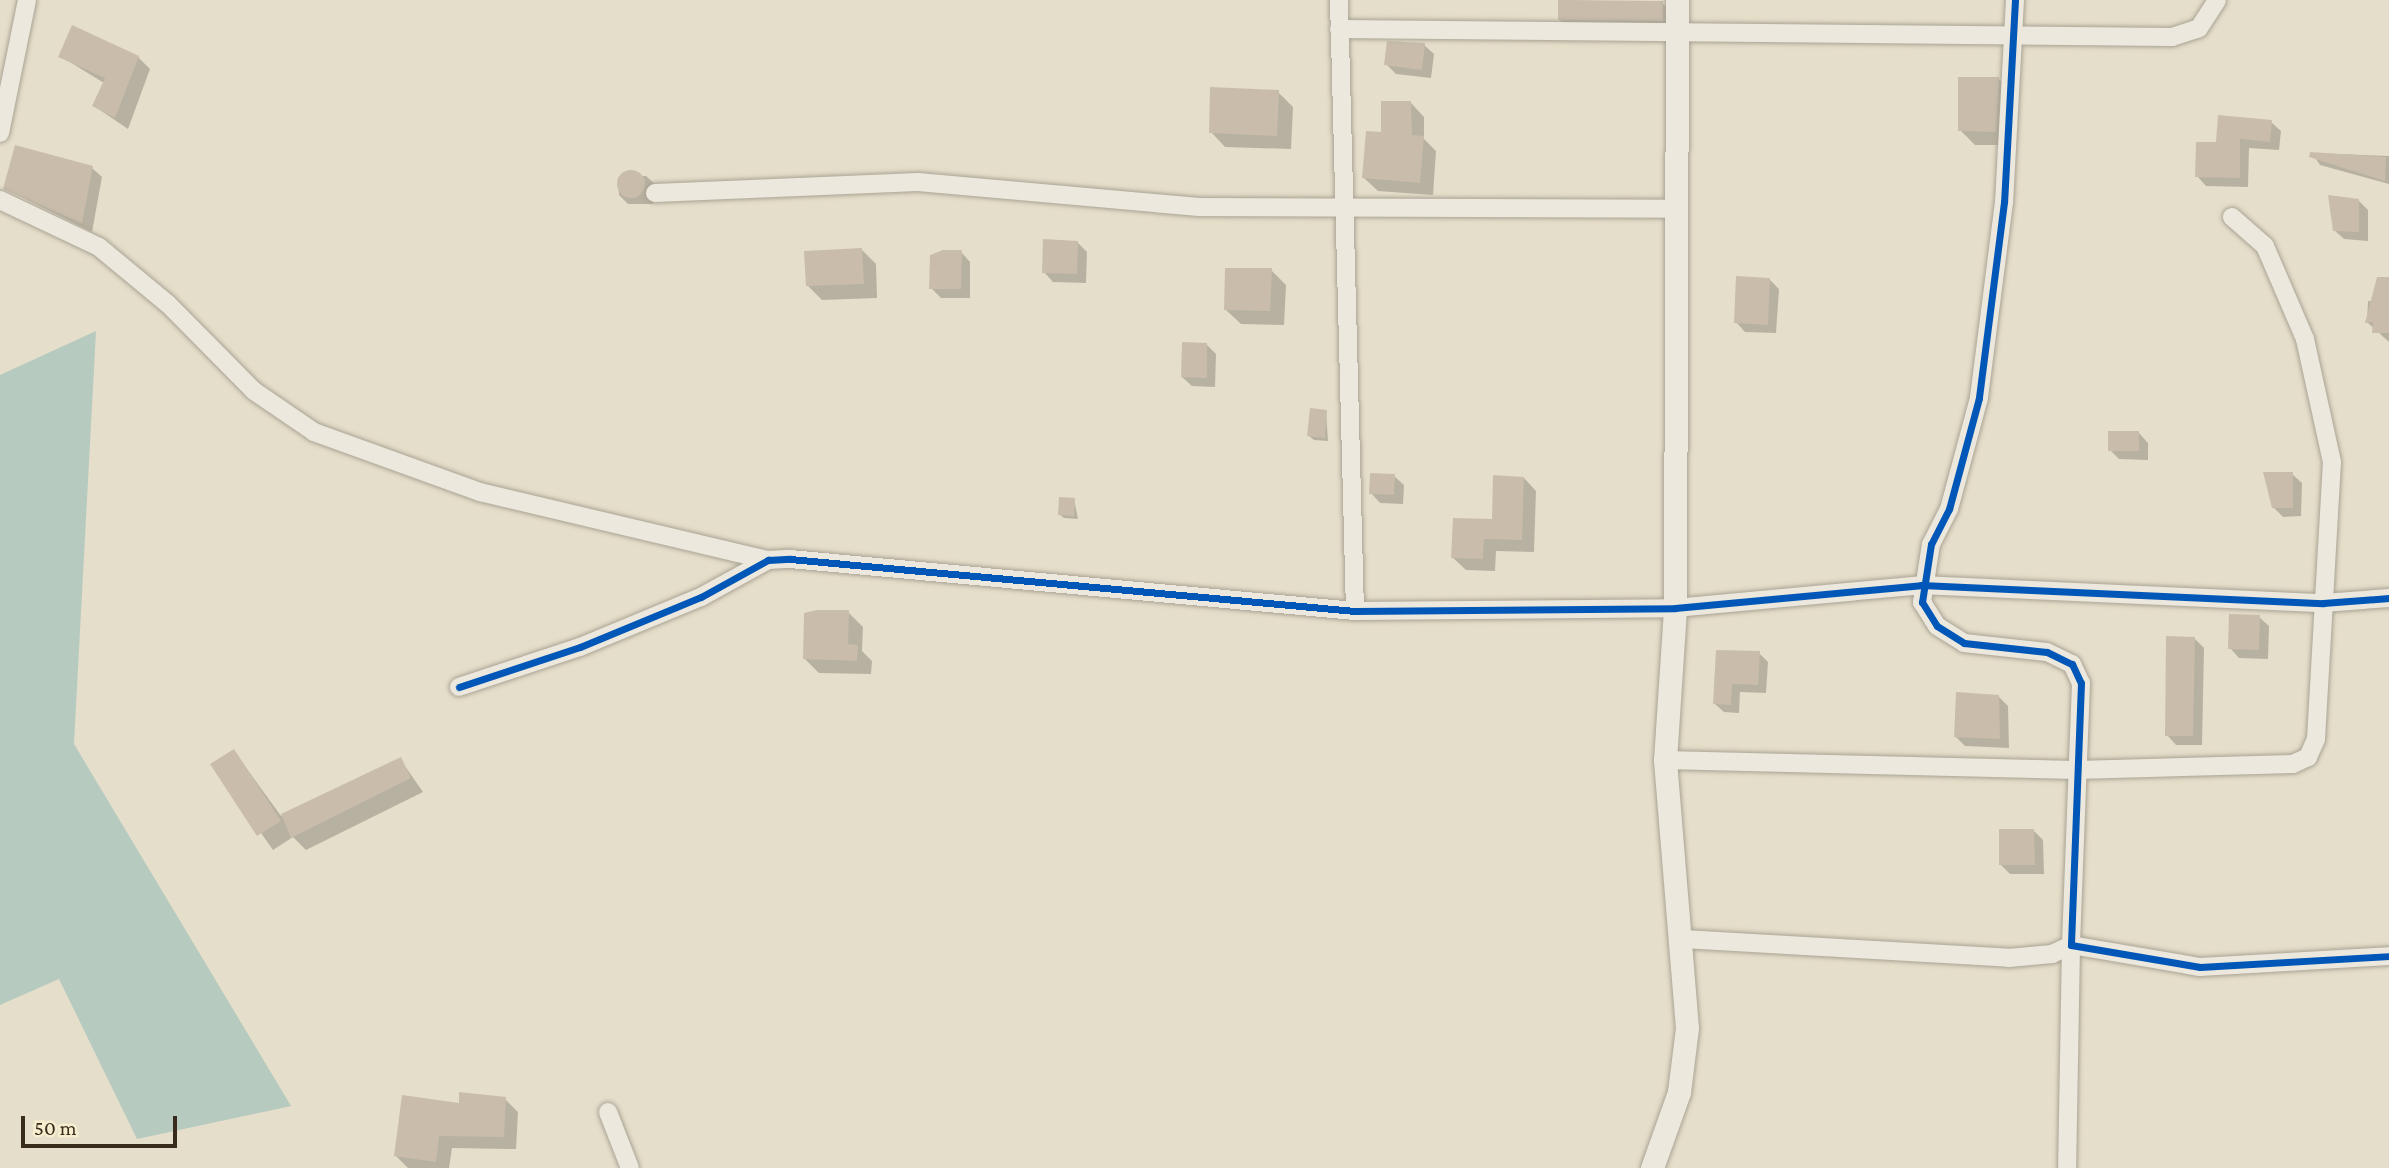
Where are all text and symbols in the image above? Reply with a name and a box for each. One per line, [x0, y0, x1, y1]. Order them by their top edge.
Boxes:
scale bar [24, 1102, 180, 1146]
text: 50 m [34, 1116, 77, 1140]

